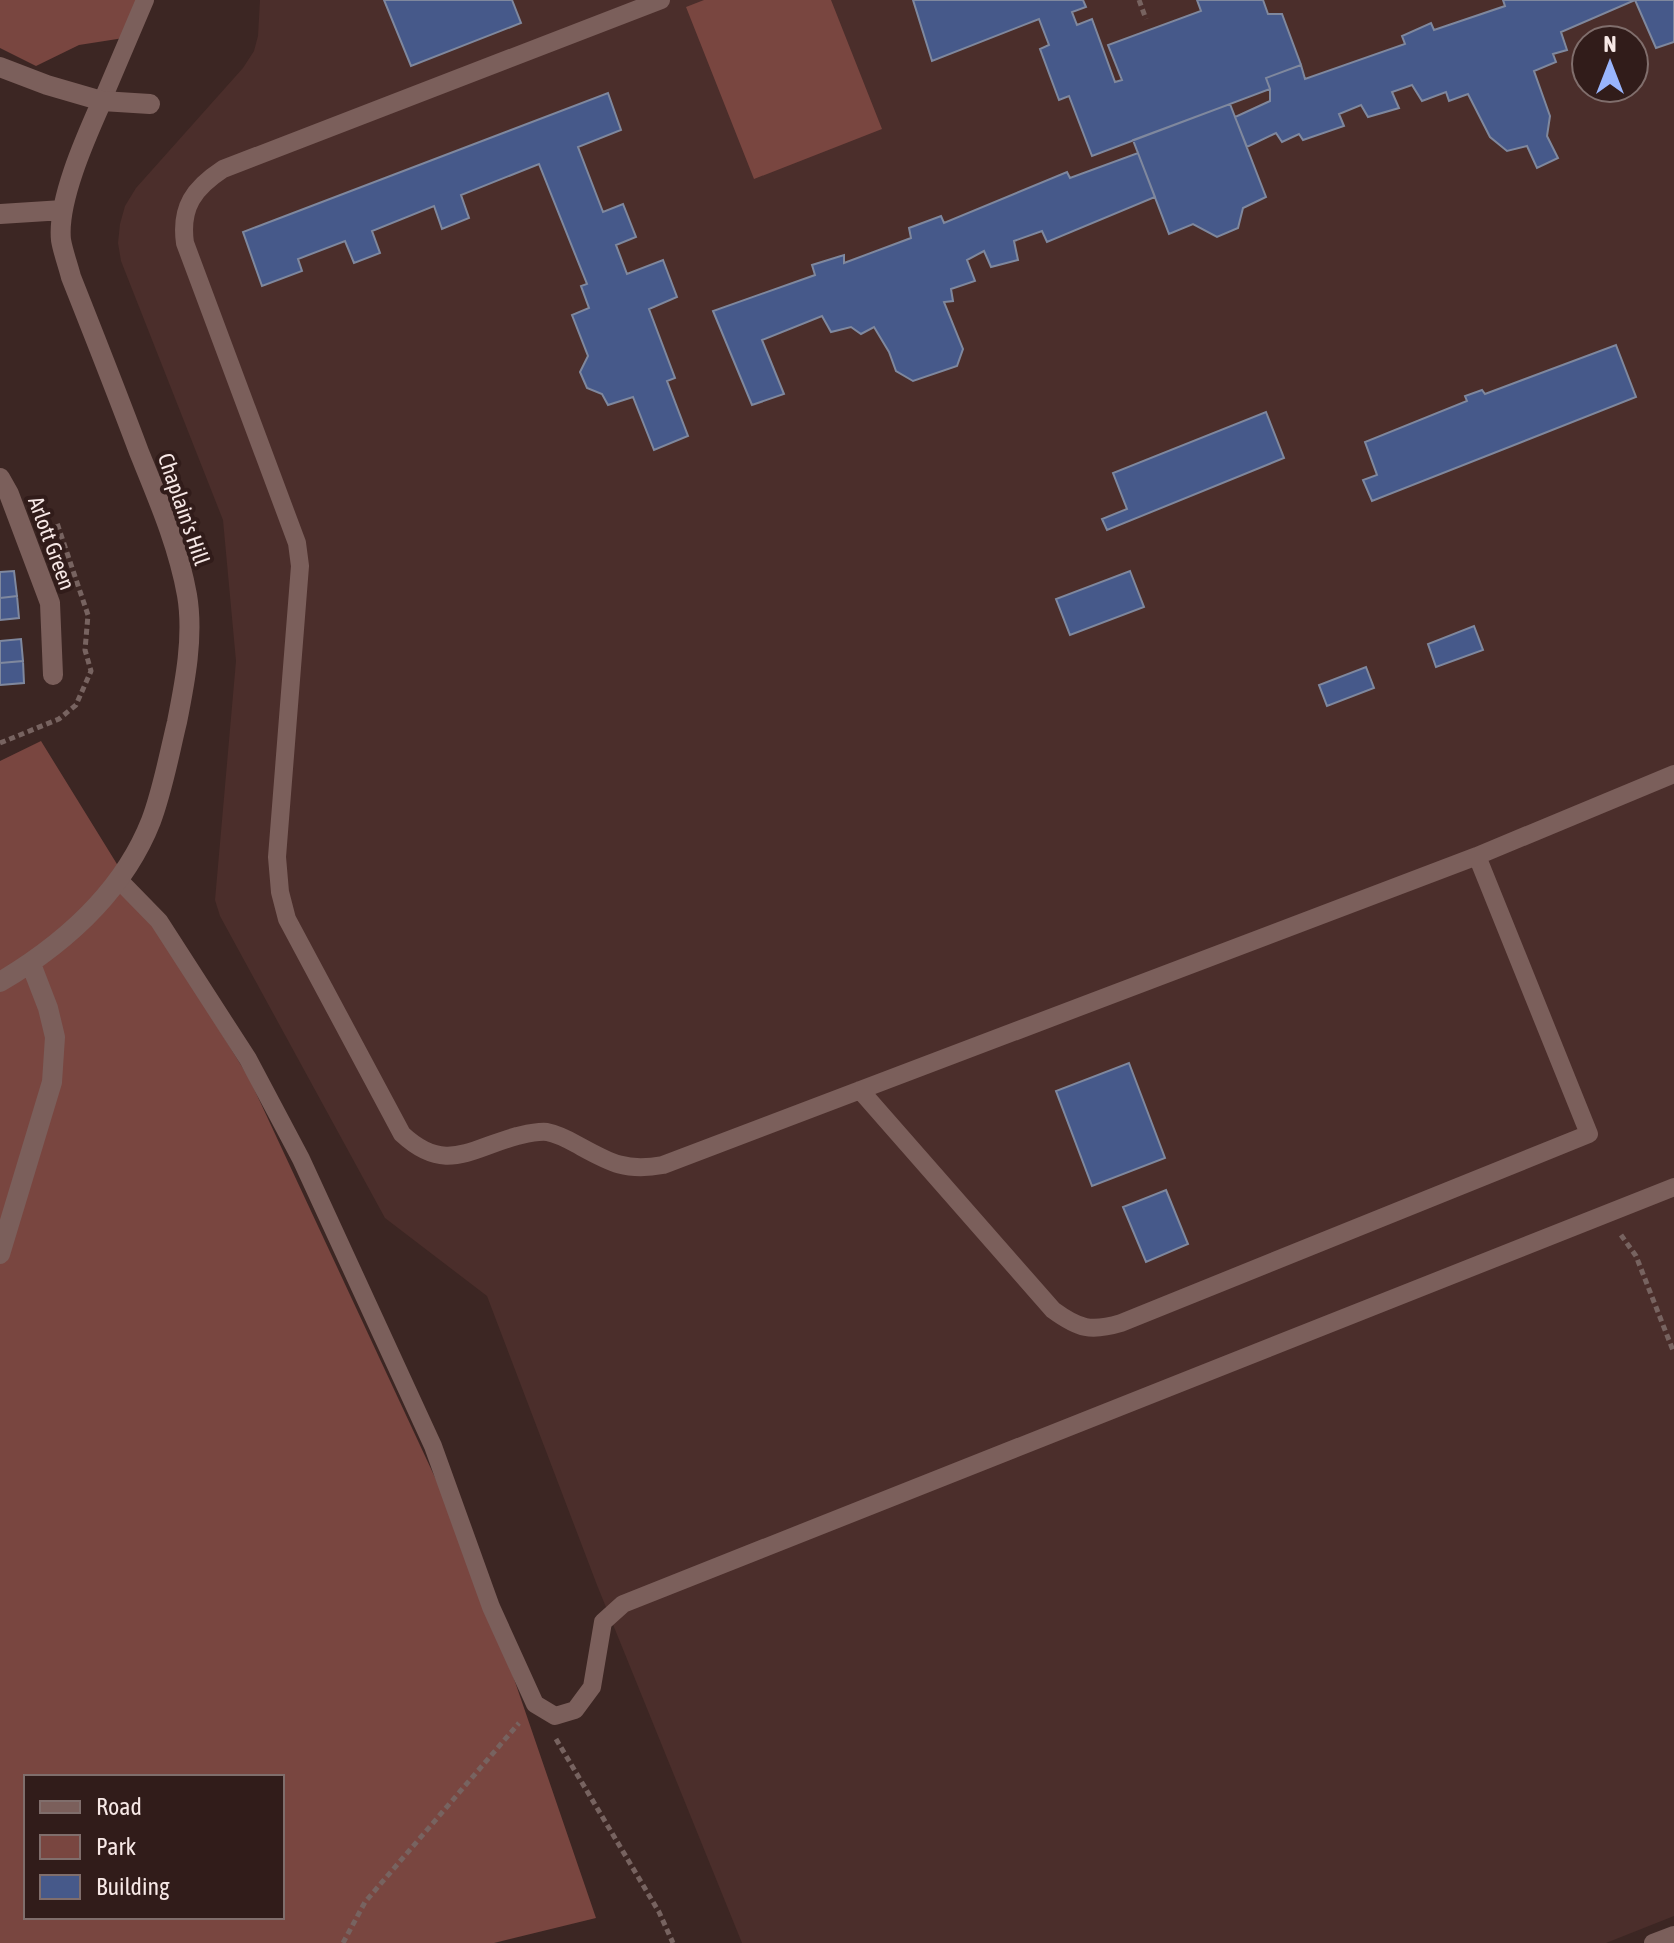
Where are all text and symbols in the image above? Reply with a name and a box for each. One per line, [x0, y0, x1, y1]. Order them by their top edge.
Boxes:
north arrow [1570, 24, 1650, 104]
text: N [1604, 31, 1616, 57]
street label: Chaplain's Hill [153, 450, 215, 568]
street label: Arlott Green [23, 493, 81, 593]
legend [24, 1775, 284, 1919]
text: Road [96, 1793, 142, 1820]
text: Park [96, 1833, 137, 1860]
text: Building [96, 1873, 170, 1900]

